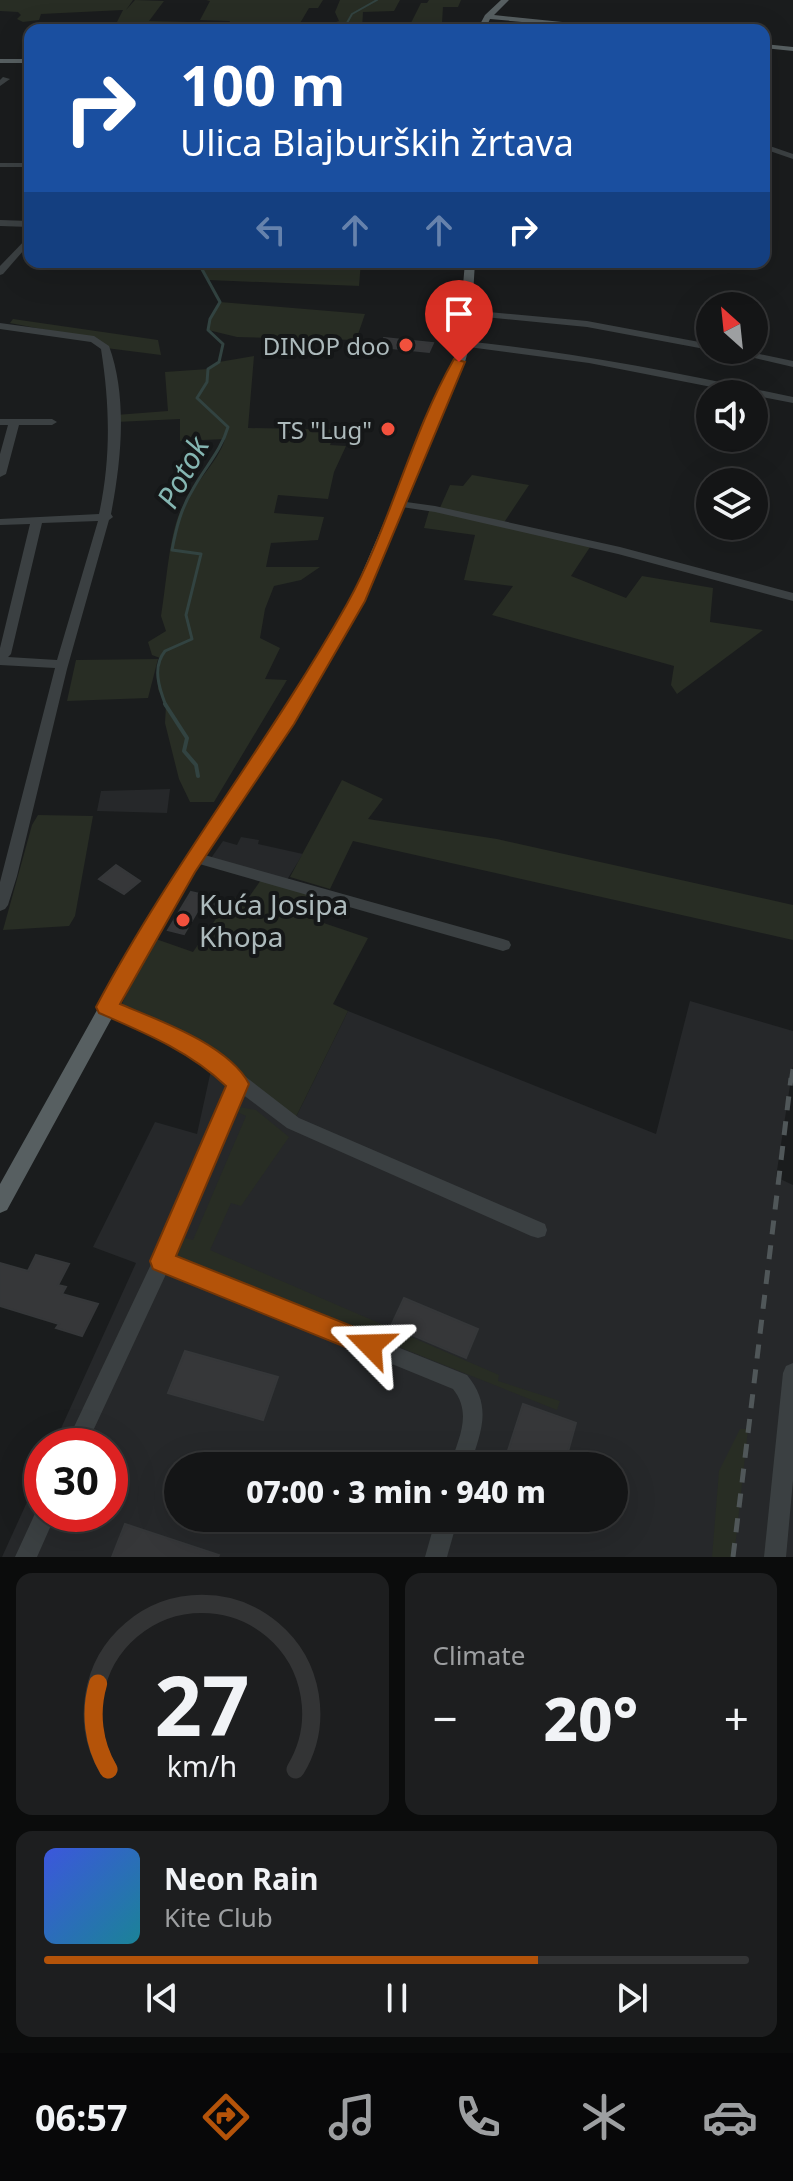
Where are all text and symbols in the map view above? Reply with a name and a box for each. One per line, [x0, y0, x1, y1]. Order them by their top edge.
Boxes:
text: 100 m [180, 46, 345, 122]
icon: right [48, 56, 152, 160]
text: Ulica Blajburških žrtava [180, 118, 574, 167]
icon: left [249, 208, 293, 252]
icon: ahead [333, 208, 377, 252]
icon: ahead [417, 208, 461, 252]
icon: right [501, 208, 545, 252]
pin [425, 280, 493, 362]
icon: arrive [437, 292, 481, 336]
north arrow [696, 292, 768, 364]
map controls [696, 292, 768, 540]
place label: DINOP doo [263, 329, 390, 362]
marker: DINOP doo [397, 336, 415, 354]
button: sound [696, 380, 768, 452]
place label: TS "Lug" [277, 413, 372, 446]
marker: TS "Lug" [379, 420, 397, 438]
water label: Potok [146, 428, 218, 515]
button: layers [696, 468, 768, 540]
place label: Kuća Josipa Khopa [199, 885, 348, 955]
marker: Kuća Josipa Khopa [174, 911, 192, 929]
position arrow [328, 1303, 412, 1387]
speed limit sign: 30 [24, 1428, 128, 1532]
text: 07:00 · 3 min · 940 m [246, 1471, 546, 1512]
text: Climate [433, 1637, 525, 1673]
text: 27 [155, 1647, 250, 1760]
text: 20° [543, 1677, 638, 1759]
text: − [433, 1688, 458, 1748]
text: + [724, 1688, 749, 1748]
text: km/h [167, 1746, 237, 1785]
text: Neon Rain [164, 1858, 318, 1899]
text: Kite Club [164, 1899, 273, 1935]
icon: previous [140, 1976, 184, 2020]
icon: pause [375, 1976, 419, 2020]
icon: next [610, 1976, 654, 2020]
icon: directions [198, 2089, 254, 2145]
icon: music [324, 2089, 380, 2145]
icon: phone [450, 2089, 506, 2145]
icon: climate [576, 2089, 632, 2145]
icon: car [702, 2089, 758, 2145]
text: 06:57 [35, 2093, 128, 2142]

